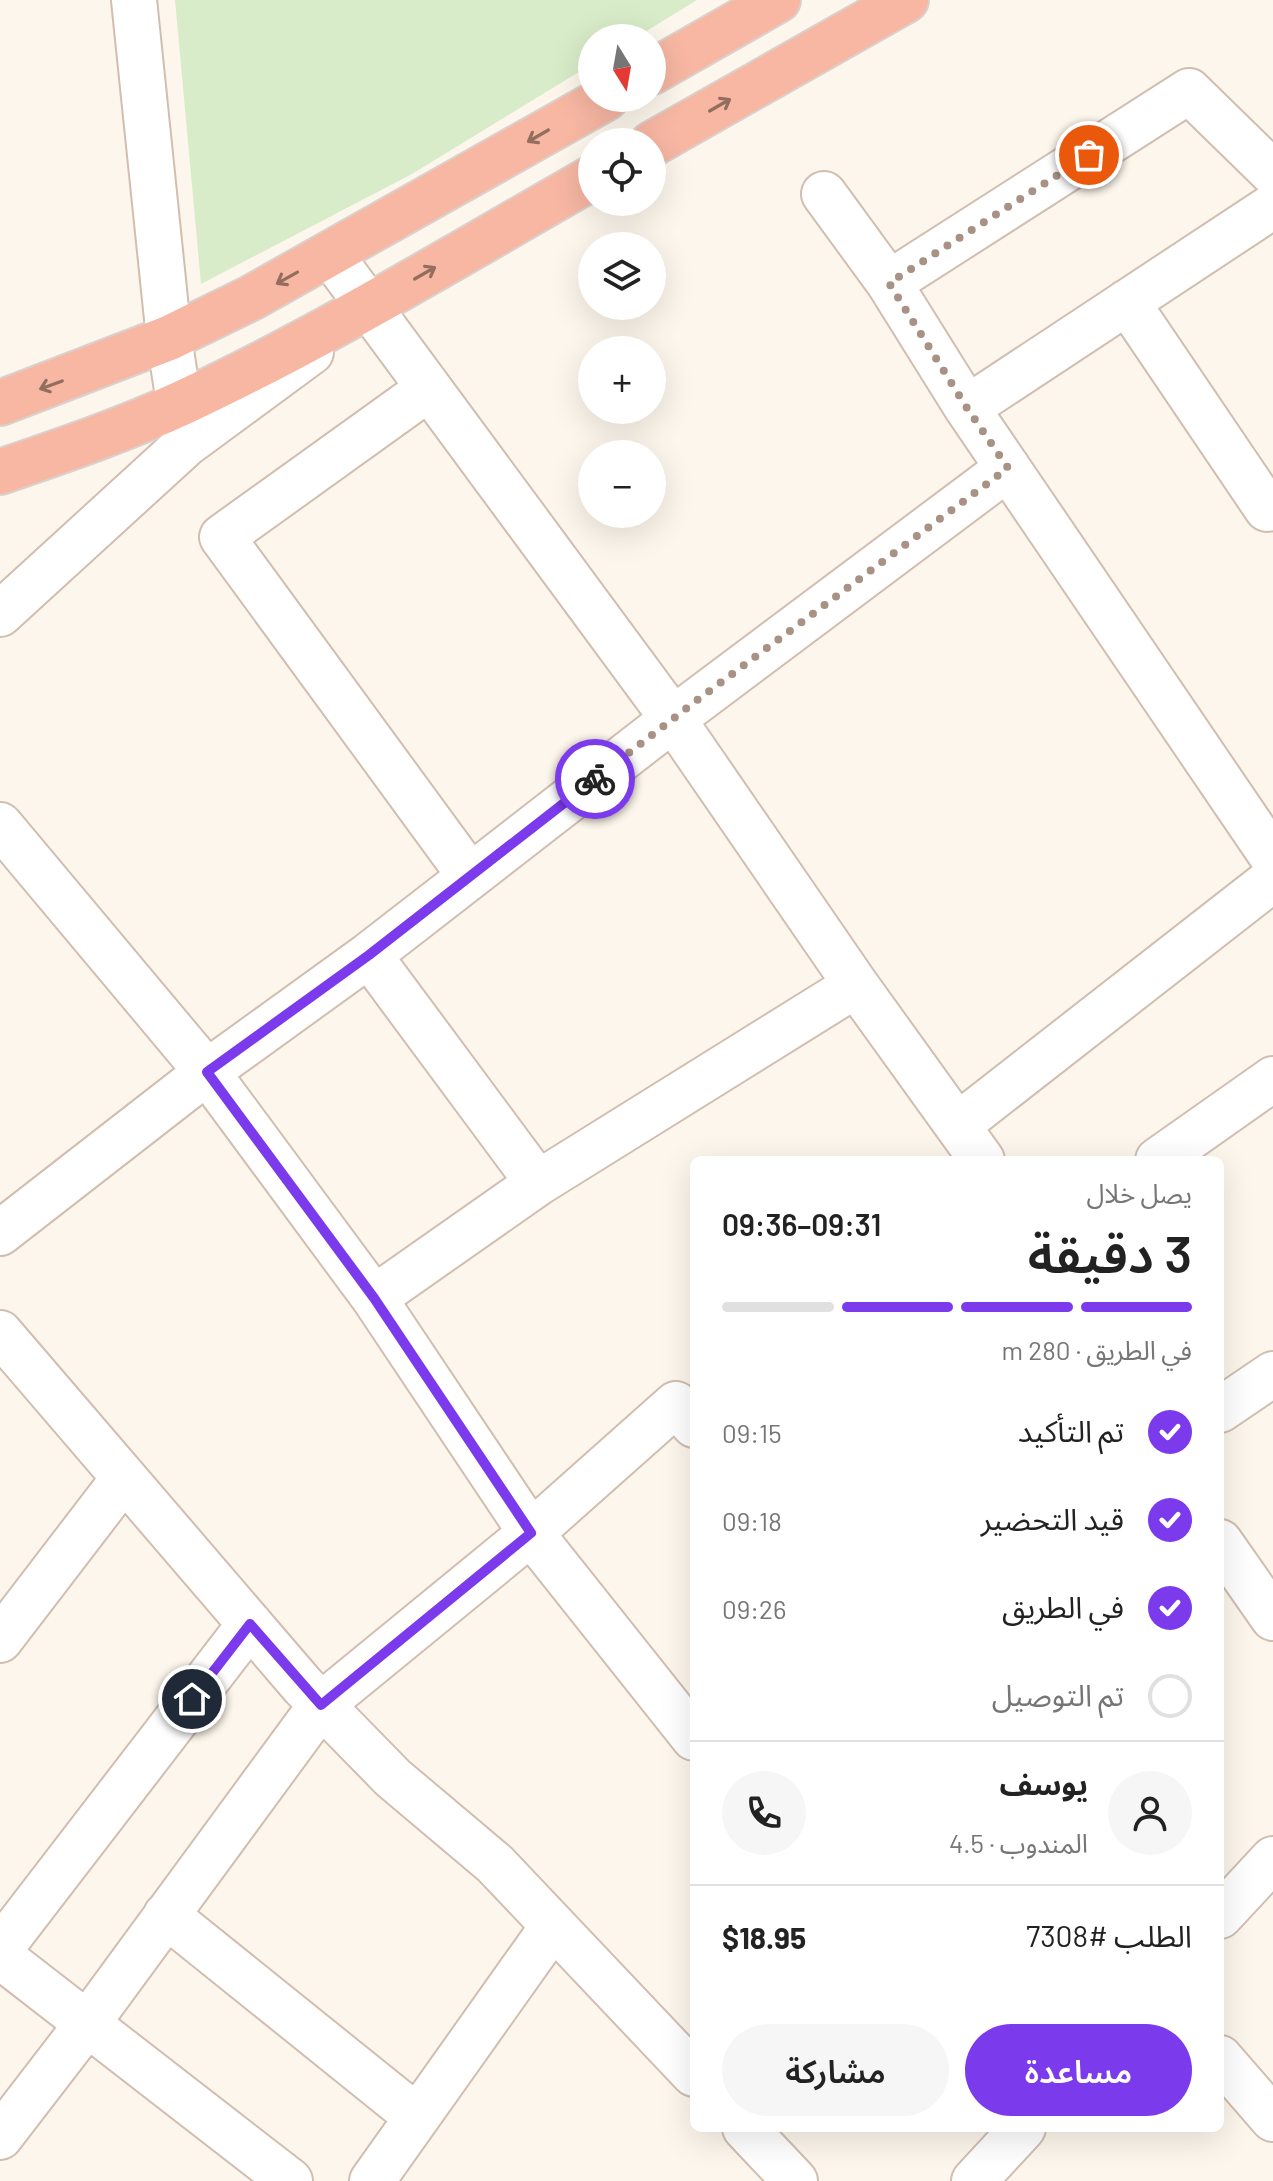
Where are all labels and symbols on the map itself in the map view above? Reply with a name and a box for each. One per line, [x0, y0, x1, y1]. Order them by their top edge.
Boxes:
north arrow [578, 24, 666, 112]
one-way arrow [708, 97, 731, 113]
pin [1055, 121, 1123, 189]
one-way arrow [527, 129, 551, 145]
one-way arrow [413, 265, 436, 281]
one-way arrow [276, 270, 300, 286]
one-way arrow [39, 379, 64, 393]
courier [555, 739, 635, 819]
pin [158, 1665, 226, 1733]

